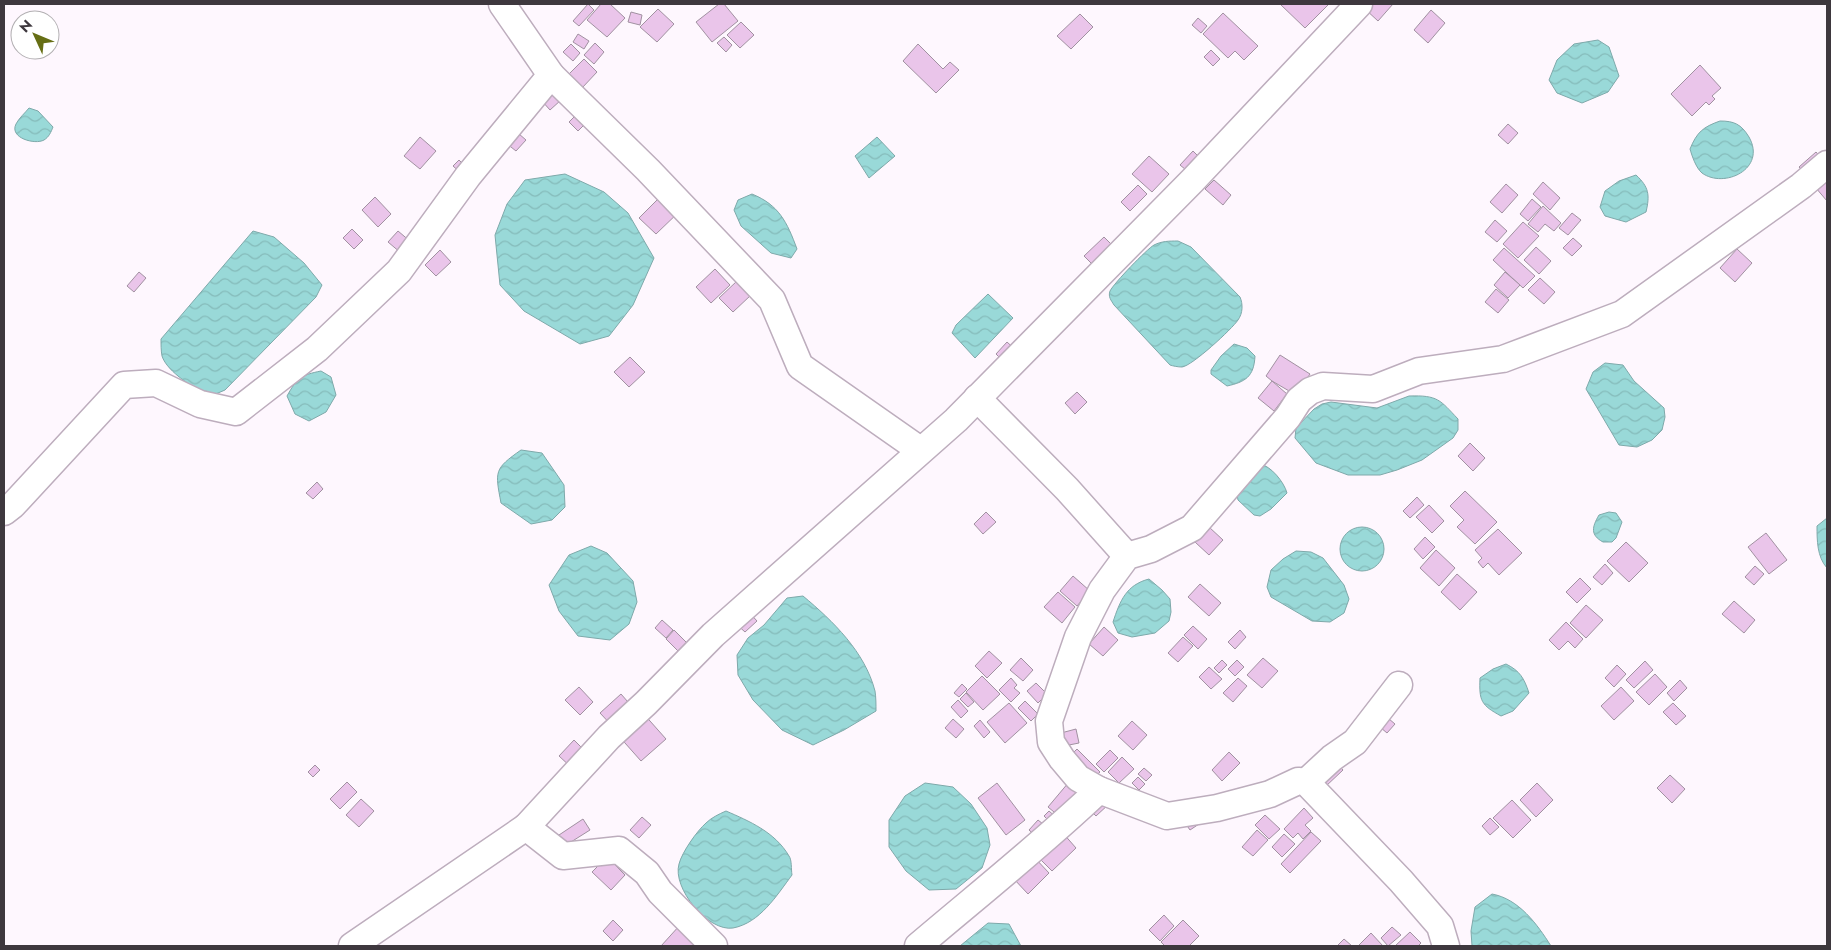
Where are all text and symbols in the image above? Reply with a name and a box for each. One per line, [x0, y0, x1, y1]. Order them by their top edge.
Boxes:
north arrow [10, 10, 60, 60]
text: N [15, 15, 37, 37]

